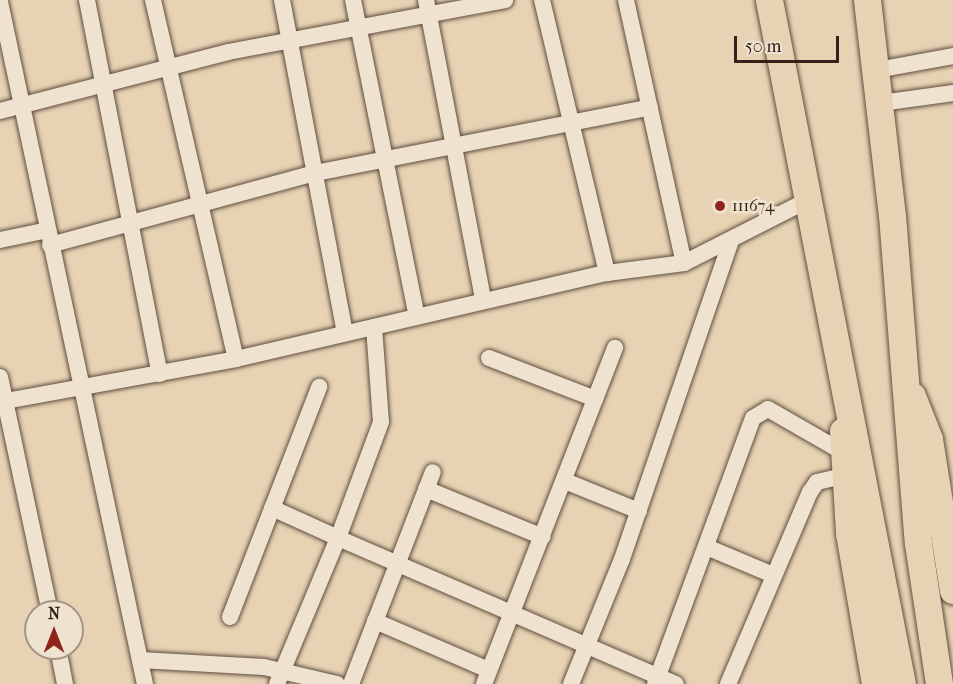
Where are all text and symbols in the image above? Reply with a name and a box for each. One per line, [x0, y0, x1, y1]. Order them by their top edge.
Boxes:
scale bar [737, 24, 842, 62]
text: 50 m [745, 36, 781, 57]
place label: 111674 [732, 196, 774, 216]
marker: 111674 [713, 199, 727, 213]
north arrow [24, 600, 84, 660]
text: N [48, 604, 60, 623]

